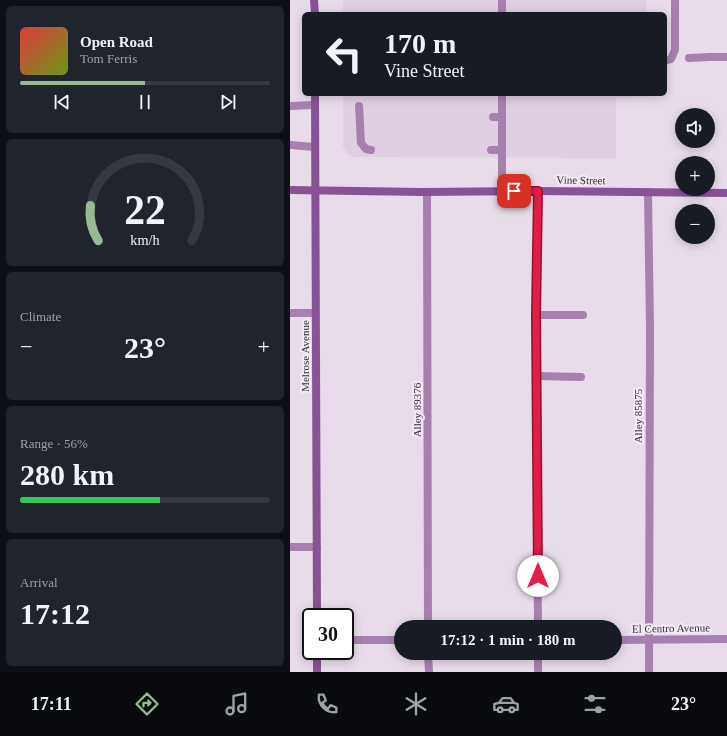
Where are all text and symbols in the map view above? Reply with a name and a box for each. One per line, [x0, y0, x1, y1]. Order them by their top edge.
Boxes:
icon: left [318, 28, 370, 80]
text: 170 m [384, 28, 456, 59]
text: Open Road [80, 34, 153, 50]
text: Tom Ferris [80, 51, 137, 66]
text: Vine Street [384, 61, 464, 81]
icon: previous [51, 91, 73, 113]
icon: pause [134, 91, 156, 113]
icon: next [217, 91, 239, 113]
map controls [675, 108, 715, 244]
button: sound [675, 108, 715, 148]
button: + [675, 156, 715, 196]
pin [497, 174, 531, 208]
street label: Vine Street [556, 174, 606, 186]
icon: arrive [503, 180, 525, 202]
text: 22 [124, 187, 166, 233]
button: − [675, 204, 715, 244]
text: km/h [130, 231, 160, 247]
text: Climate [20, 309, 61, 324]
street label: Melrose Avenue [299, 320, 311, 392]
text: 23° [124, 331, 166, 364]
text: − [20, 334, 32, 359]
text: + [258, 334, 270, 359]
street label: Alley 89376 [411, 382, 423, 437]
street label: Alley 85875 [632, 388, 644, 443]
text: Range · 56% [20, 436, 88, 451]
text: 280 km [20, 458, 114, 491]
position arrow [517, 555, 559, 597]
text: Arrival [20, 575, 58, 590]
text: 17:12 [20, 597, 90, 630]
speed limit sign: 30 [302, 608, 354, 660]
street label: El Centro Avenue [632, 621, 710, 635]
text: 17:12 · 1 min · 180 m [441, 632, 576, 648]
icon: directions [133, 690, 161, 718]
icon: music [223, 690, 251, 718]
icon: phone [313, 690, 341, 718]
icon: climate [402, 690, 430, 718]
icon: car [492, 690, 520, 718]
icon: filters [581, 690, 609, 718]
text: 17:11 [31, 694, 72, 714]
text: 23° [671, 694, 696, 714]

